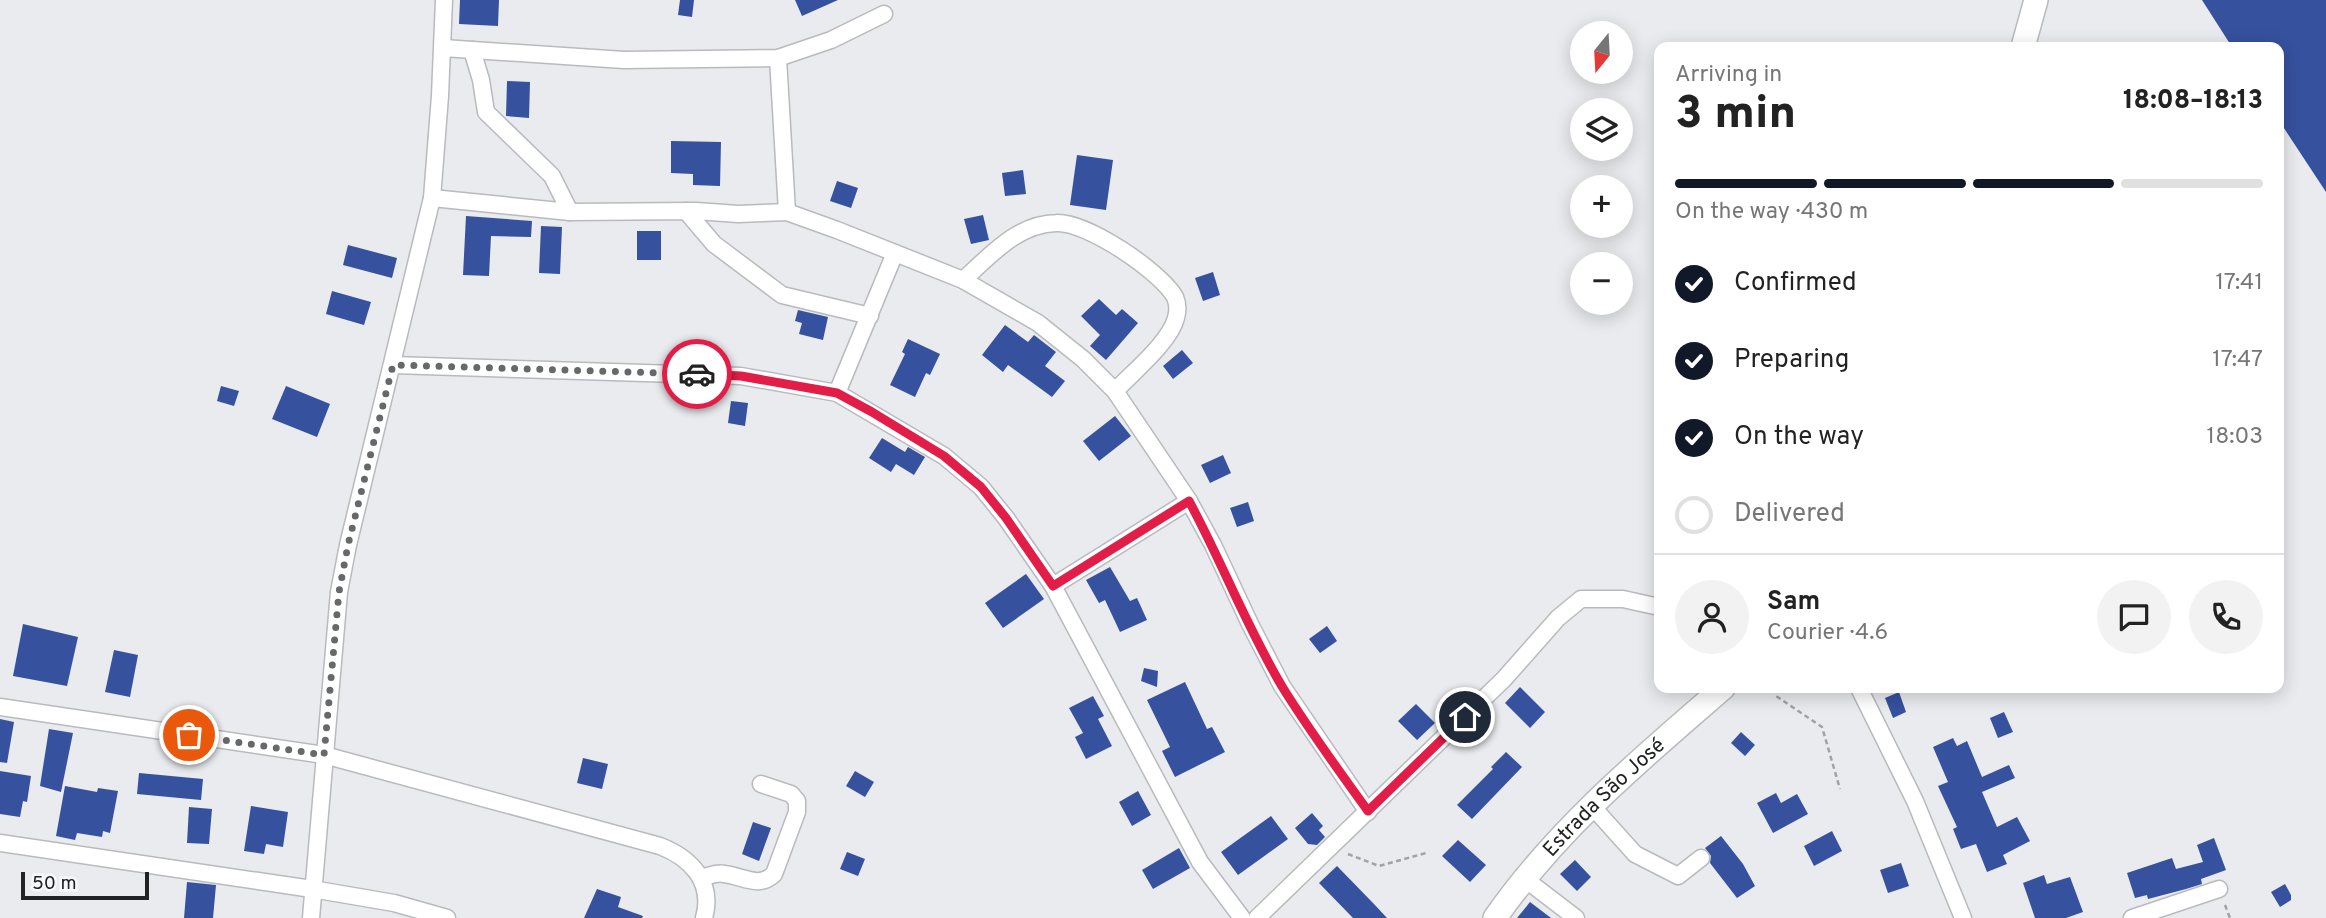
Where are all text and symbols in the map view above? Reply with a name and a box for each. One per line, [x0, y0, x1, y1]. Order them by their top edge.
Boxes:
north arrow [1570, 21, 1633, 84]
map controls [1570, 21, 1633, 315]
text: Arriving in [1675, 61, 1782, 90]
text: 18:08–18:13 [2123, 85, 2263, 118]
text: 3 min [1675, 86, 1796, 145]
button: layers [1570, 98, 1633, 161]
button: + [1570, 175, 1633, 238]
text: On the way · 430 m [1675, 198, 1868, 227]
button: − [1570, 252, 1633, 315]
icon: check [1675, 265, 1713, 303]
text: Confirmed [1734, 267, 1857, 300]
text: 17:41 [2215, 269, 2263, 298]
courier [662, 339, 732, 409]
icon: check [1675, 342, 1713, 380]
text: Preparing [1734, 344, 1849, 377]
text: 17:47 [2212, 346, 2263, 375]
icon: car [678, 355, 716, 393]
icon: check [1675, 419, 1713, 457]
text: On the way [1734, 421, 1864, 454]
text: 18:03 [2207, 423, 2263, 452]
text: Delivered [1734, 498, 1845, 531]
button: person [1675, 580, 1749, 654]
button: chat [2097, 580, 2171, 654]
button: phone [2189, 580, 2263, 654]
text: Sam [1767, 586, 1820, 619]
text: Courier · 4.6 [1767, 619, 1888, 648]
pin [1435, 687, 1495, 747]
icon: home [1446, 698, 1484, 736]
pin [159, 705, 219, 765]
icon: bag [170, 716, 208, 754]
street label: Estrada São José [1538, 733, 1671, 863]
scale bar [21, 869, 149, 901]
text: 50 m [32, 872, 77, 896]

